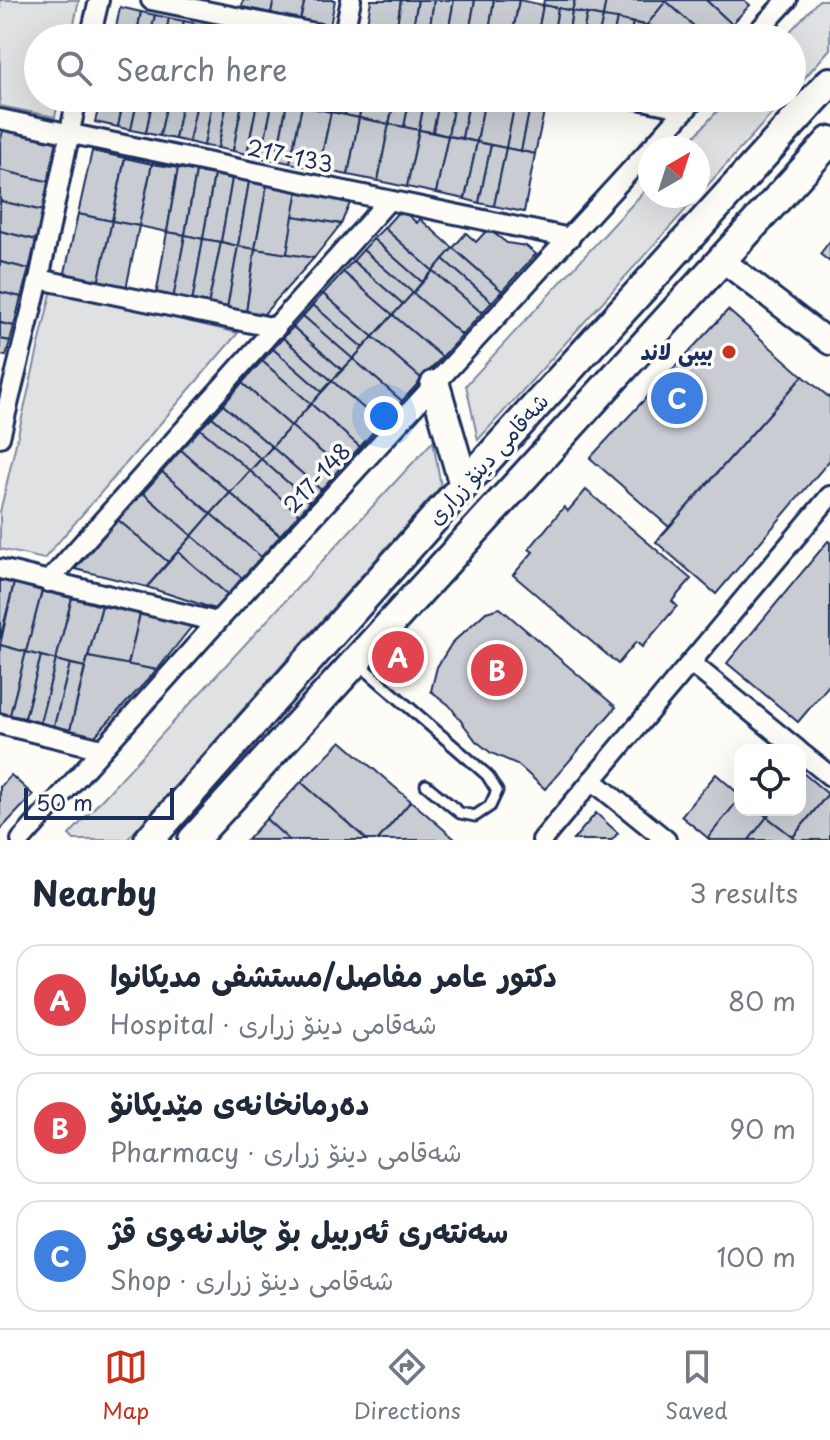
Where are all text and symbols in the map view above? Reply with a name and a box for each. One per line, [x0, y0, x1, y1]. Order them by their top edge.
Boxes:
search box [24, 24, 806, 112]
icon: search [52, 46, 96, 90]
text: Search here [116, 46, 288, 91]
street label: 217-133 [244, 129, 336, 180]
north arrow [638, 136, 710, 208]
place label: بيبى لاند [641, 334, 713, 367]
marker: بيبى لاند [720, 343, 738, 361]
pin: C [651, 368, 703, 428]
street label: شەقامی دینۆ زراری [418, 385, 555, 531]
your location [364, 396, 404, 436]
street label: 217-148 [275, 434, 357, 520]
pin: A [372, 627, 424, 687]
pin: B [471, 640, 523, 700]
map controls [734, 744, 806, 816]
button: locate [734, 744, 806, 816]
scale bar [24, 784, 174, 820]
text: 50 m [36, 785, 93, 818]
text: Nearby [32, 866, 157, 918]
text: 3 results [690, 873, 798, 912]
text: دكتور عامر مفاصل/مستشفى مديكانوا [110, 952, 557, 997]
text: A [50, 981, 70, 1020]
text: 80 m [728, 981, 796, 1020]
text: Hospital · شەقامی دینۆ زراری [110, 1004, 437, 1043]
text: دەرمانخانەی مێدیکانۆ [110, 1080, 369, 1125]
text: B [51, 1109, 69, 1148]
text: 90 m [729, 1109, 796, 1148]
text: Pharmacy · شەقامی دینۆ زراری [110, 1132, 462, 1171]
text: سەنتەری ئەربیل بۆ چاندنەوی قژ [110, 1208, 508, 1253]
text: C [50, 1237, 70, 1276]
text: 100 m [716, 1237, 796, 1276]
text: Shop · شەقامی دینۆ زراری [110, 1260, 394, 1299]
tab: Map [102, 1345, 149, 1426]
tab: Directions [354, 1345, 461, 1426]
tab: Saved [665, 1345, 728, 1426]

